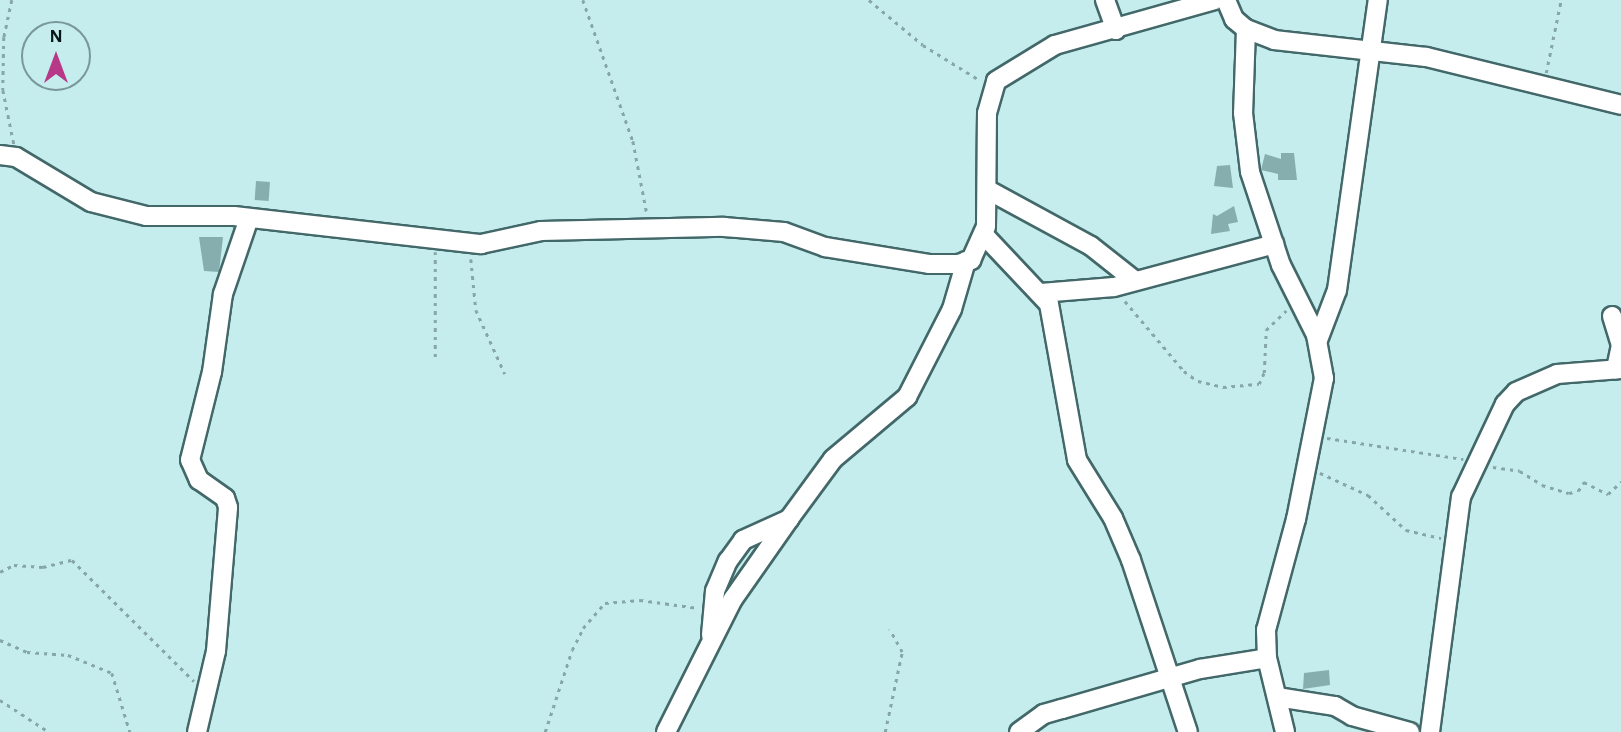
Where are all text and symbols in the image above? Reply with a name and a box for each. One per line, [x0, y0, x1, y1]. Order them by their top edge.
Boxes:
north arrow [21, 21, 91, 91]
text: N [49, 27, 63, 46]

